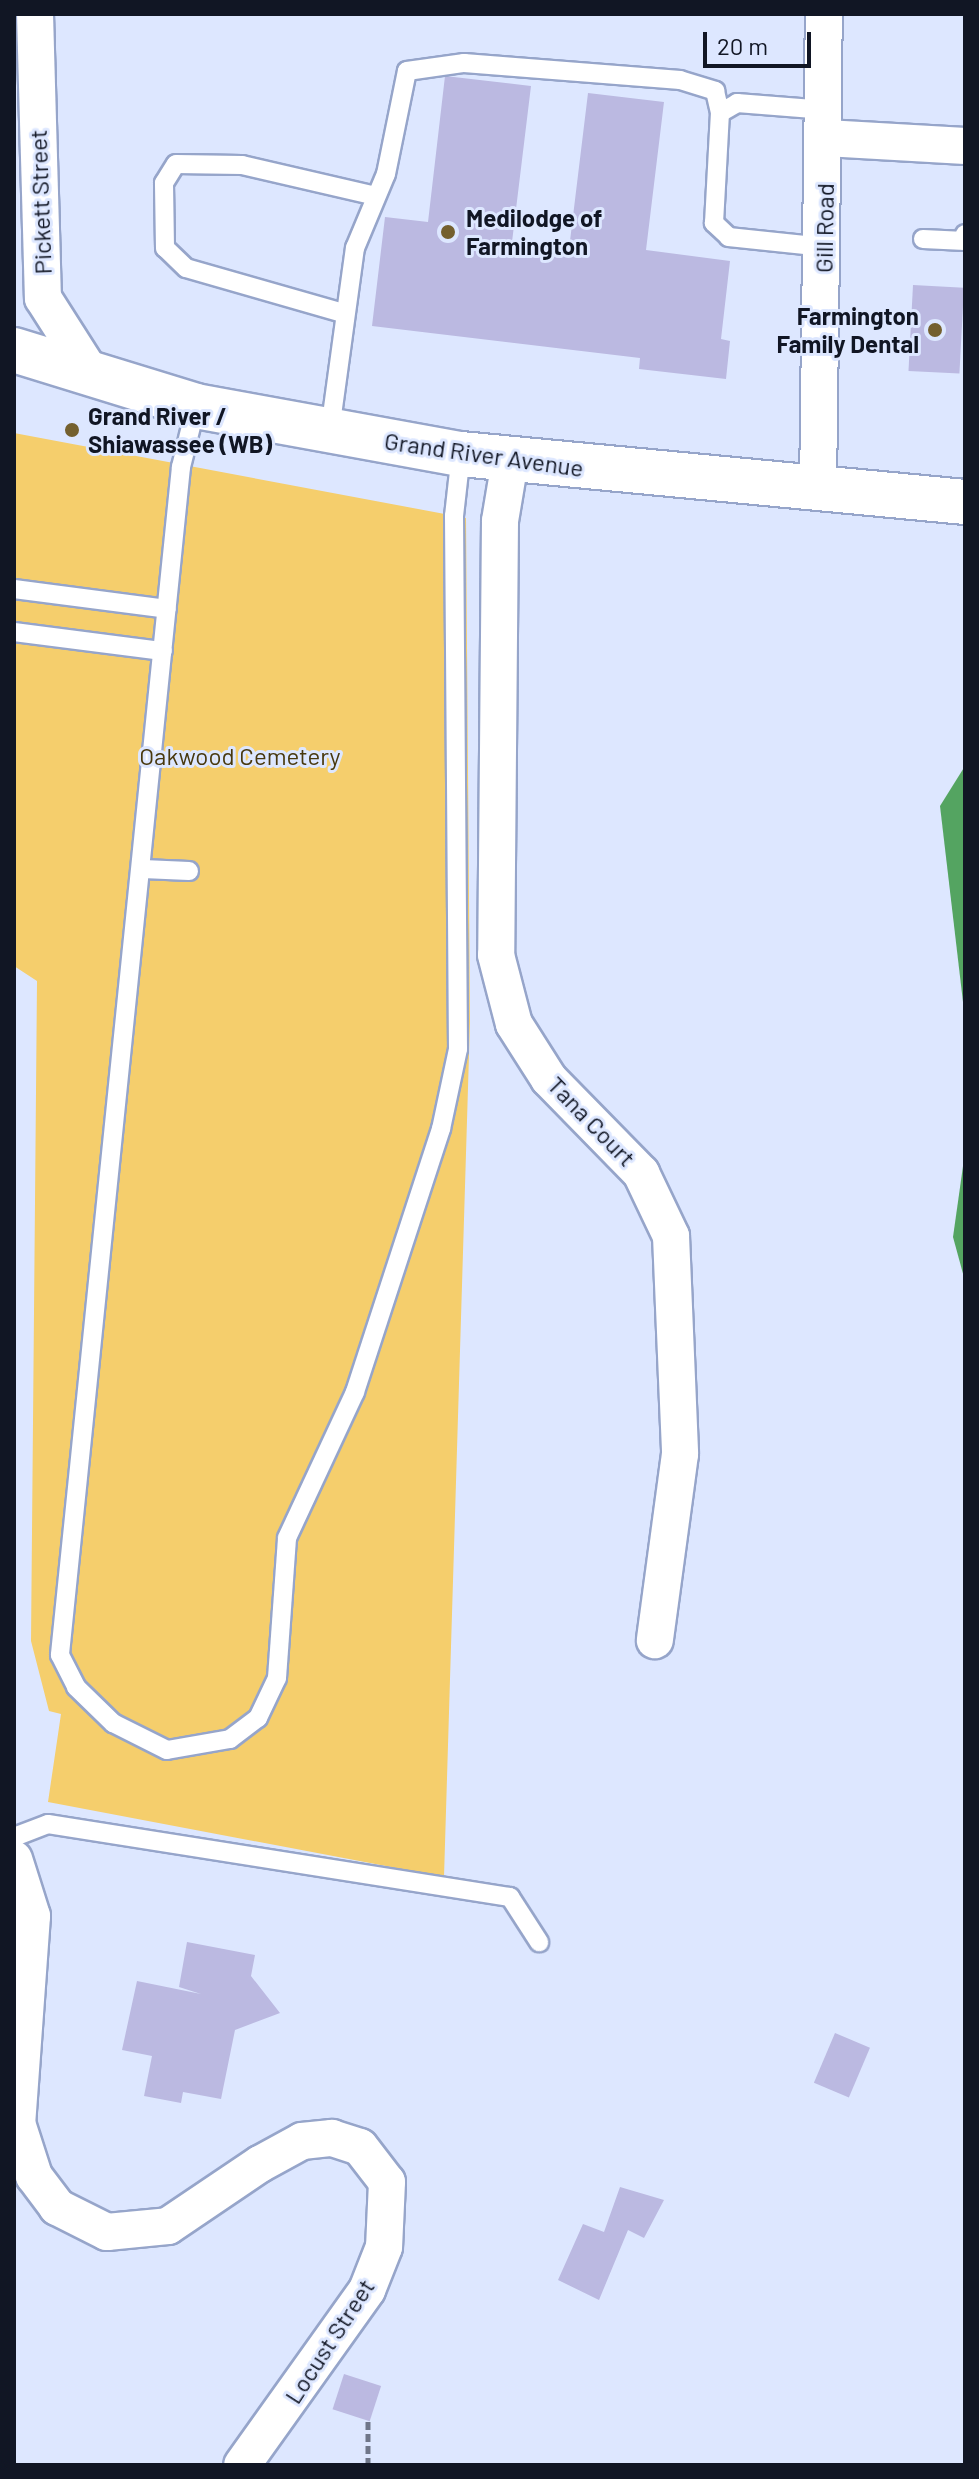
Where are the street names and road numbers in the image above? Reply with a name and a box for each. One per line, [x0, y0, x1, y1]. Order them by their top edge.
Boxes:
street label: Pickett Street [23, 129, 57, 275]
street label: Gill Road [809, 183, 839, 273]
street label: Grand River Avenue [383, 426, 585, 482]
street label: Tana Court [542, 1070, 642, 1172]
street label: Locust Street [278, 2273, 380, 2409]

